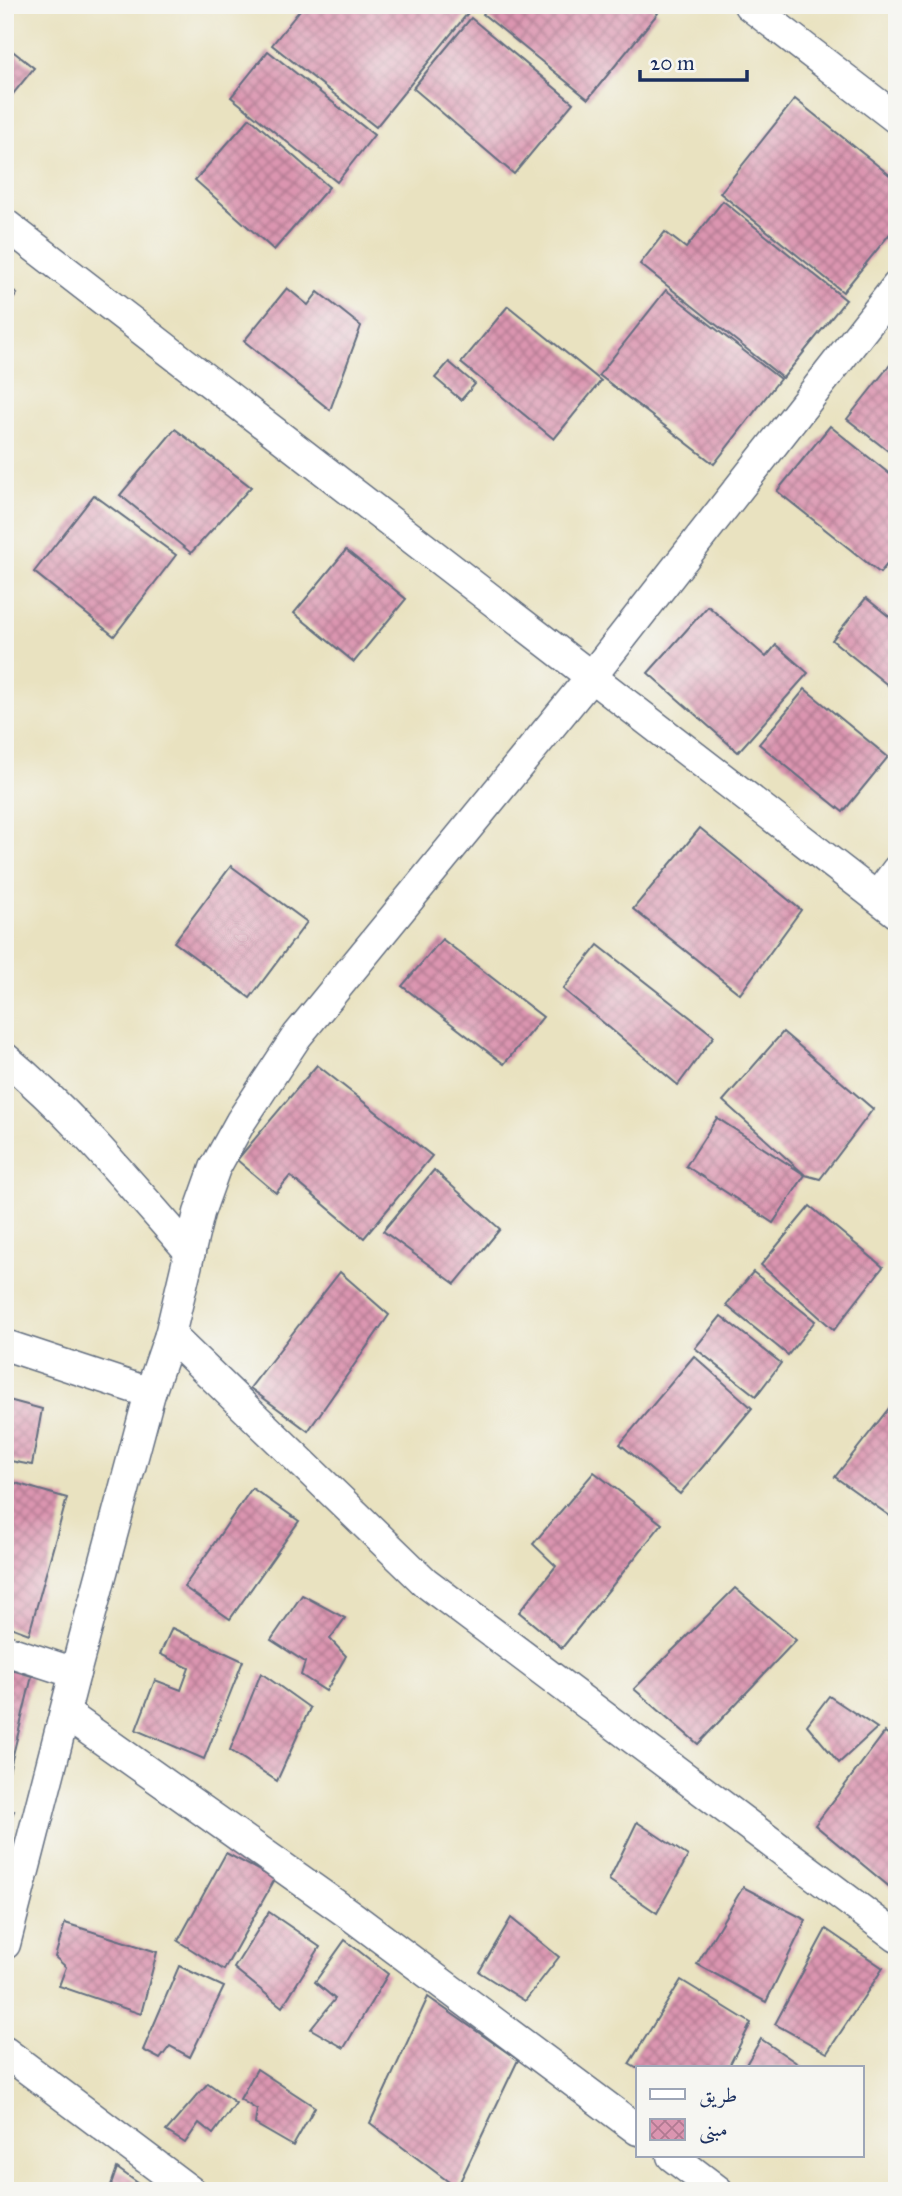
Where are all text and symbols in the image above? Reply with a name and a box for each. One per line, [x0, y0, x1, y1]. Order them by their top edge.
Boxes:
scale bar [640, 38, 746, 82]
text: 20 m [650, 50, 695, 76]
legend [636, 2066, 864, 2158]
text: طريق [699, 2082, 737, 2108]
text: مبنى [699, 2116, 728, 2144]

